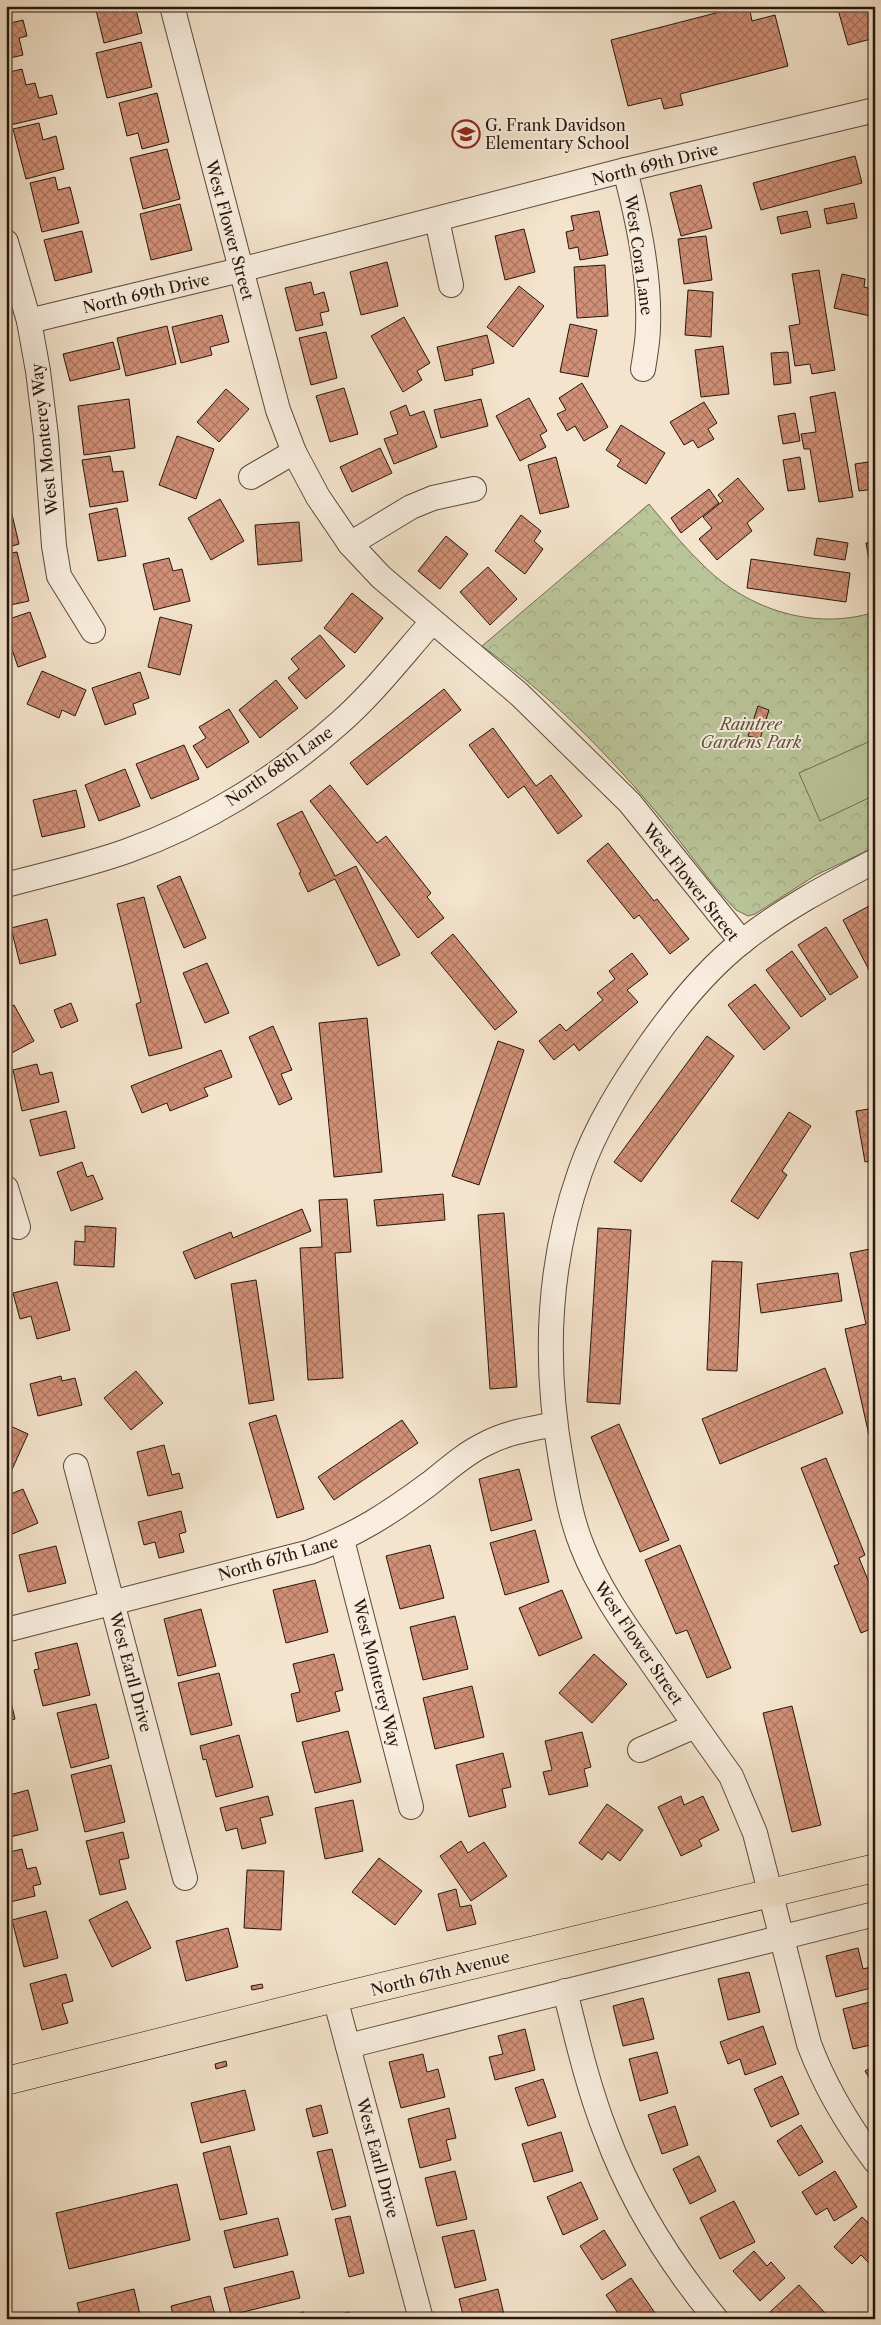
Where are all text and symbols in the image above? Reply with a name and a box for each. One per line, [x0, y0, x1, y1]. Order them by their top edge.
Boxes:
place label: G. Frank Davidson Elementary School [485, 115, 630, 153]
school or university icon: G. Frank Davidson Elementary School [451, 119, 481, 149]
street label: North 69th Drive [590, 139, 720, 189]
street label: West Flower Street [201, 157, 258, 303]
street label: West Cora Lane [621, 193, 657, 316]
street label: North 69th Drive [81, 269, 211, 317]
street label: West Monterey Way [26, 361, 62, 517]
park label: Raintree Gardens Park [701, 714, 802, 752]
street label: North 68th Lane [222, 722, 336, 810]
street label: West Flower Street [638, 818, 743, 945]
street label: North 67th Lane [216, 1531, 340, 1585]
street label: West Flower Street [590, 1577, 688, 1709]
street label: West Monterey Way [349, 1596, 405, 1750]
street label: West Earll Drive [105, 1609, 157, 1734]
street label: North 67th Avenue [368, 1946, 512, 2000]
street label: West Earll Drive [352, 2095, 404, 2220]

